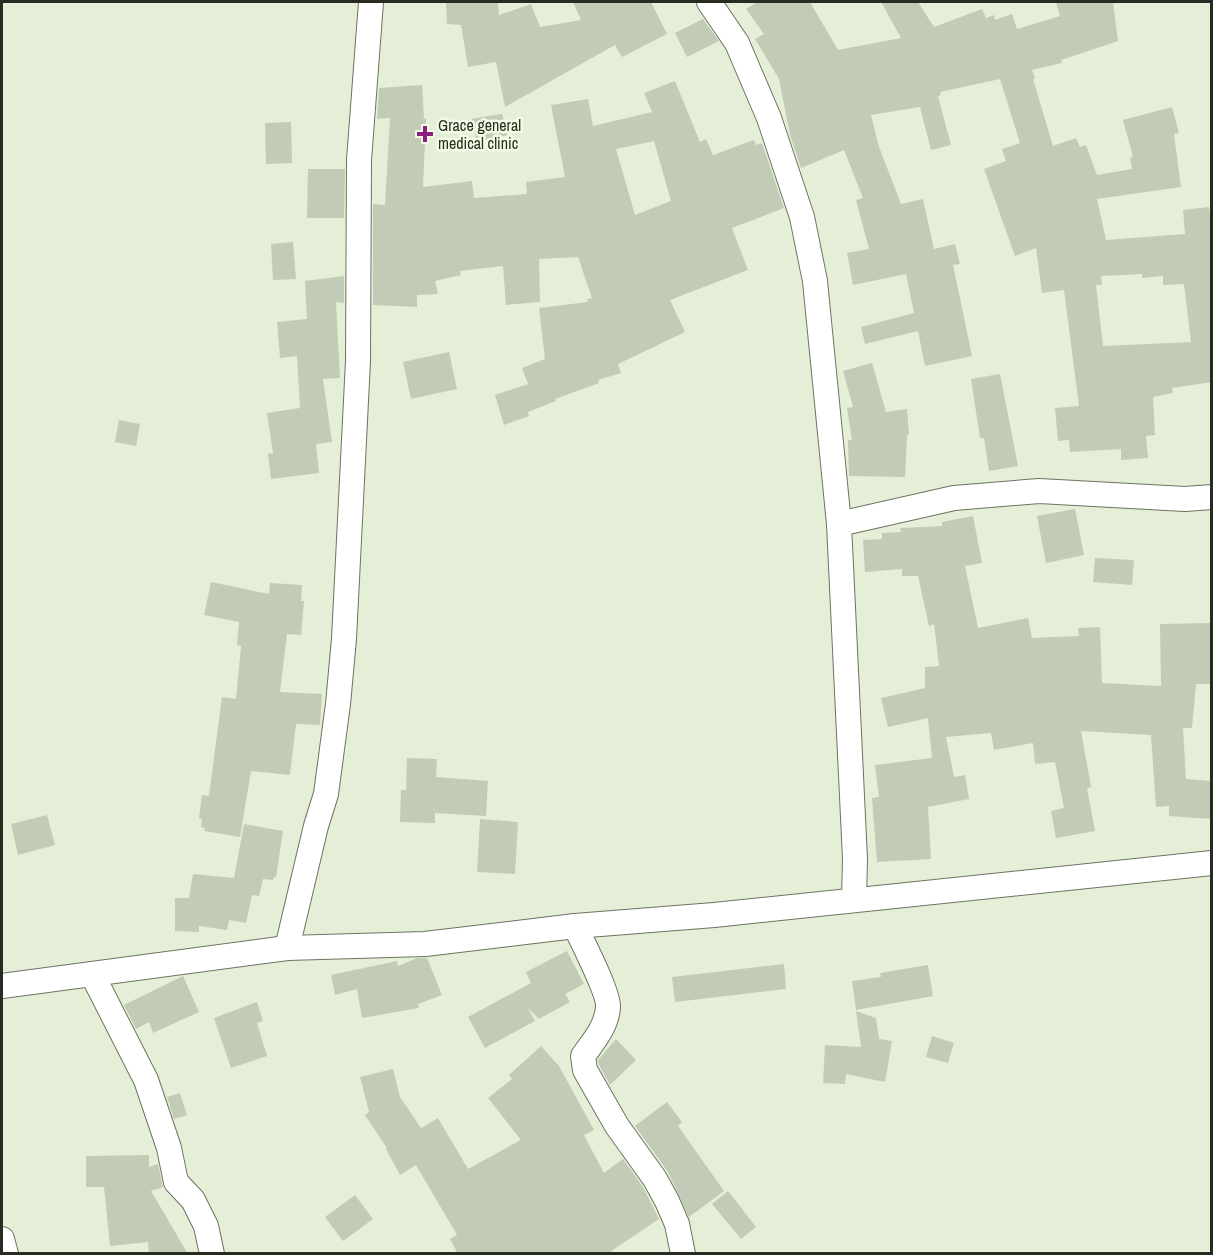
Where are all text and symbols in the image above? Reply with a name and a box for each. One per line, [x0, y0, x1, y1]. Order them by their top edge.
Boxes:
place label: Grace general medical clinic [438, 114, 521, 154]
marker: Grace general medical clinic [416, 125, 434, 143]

